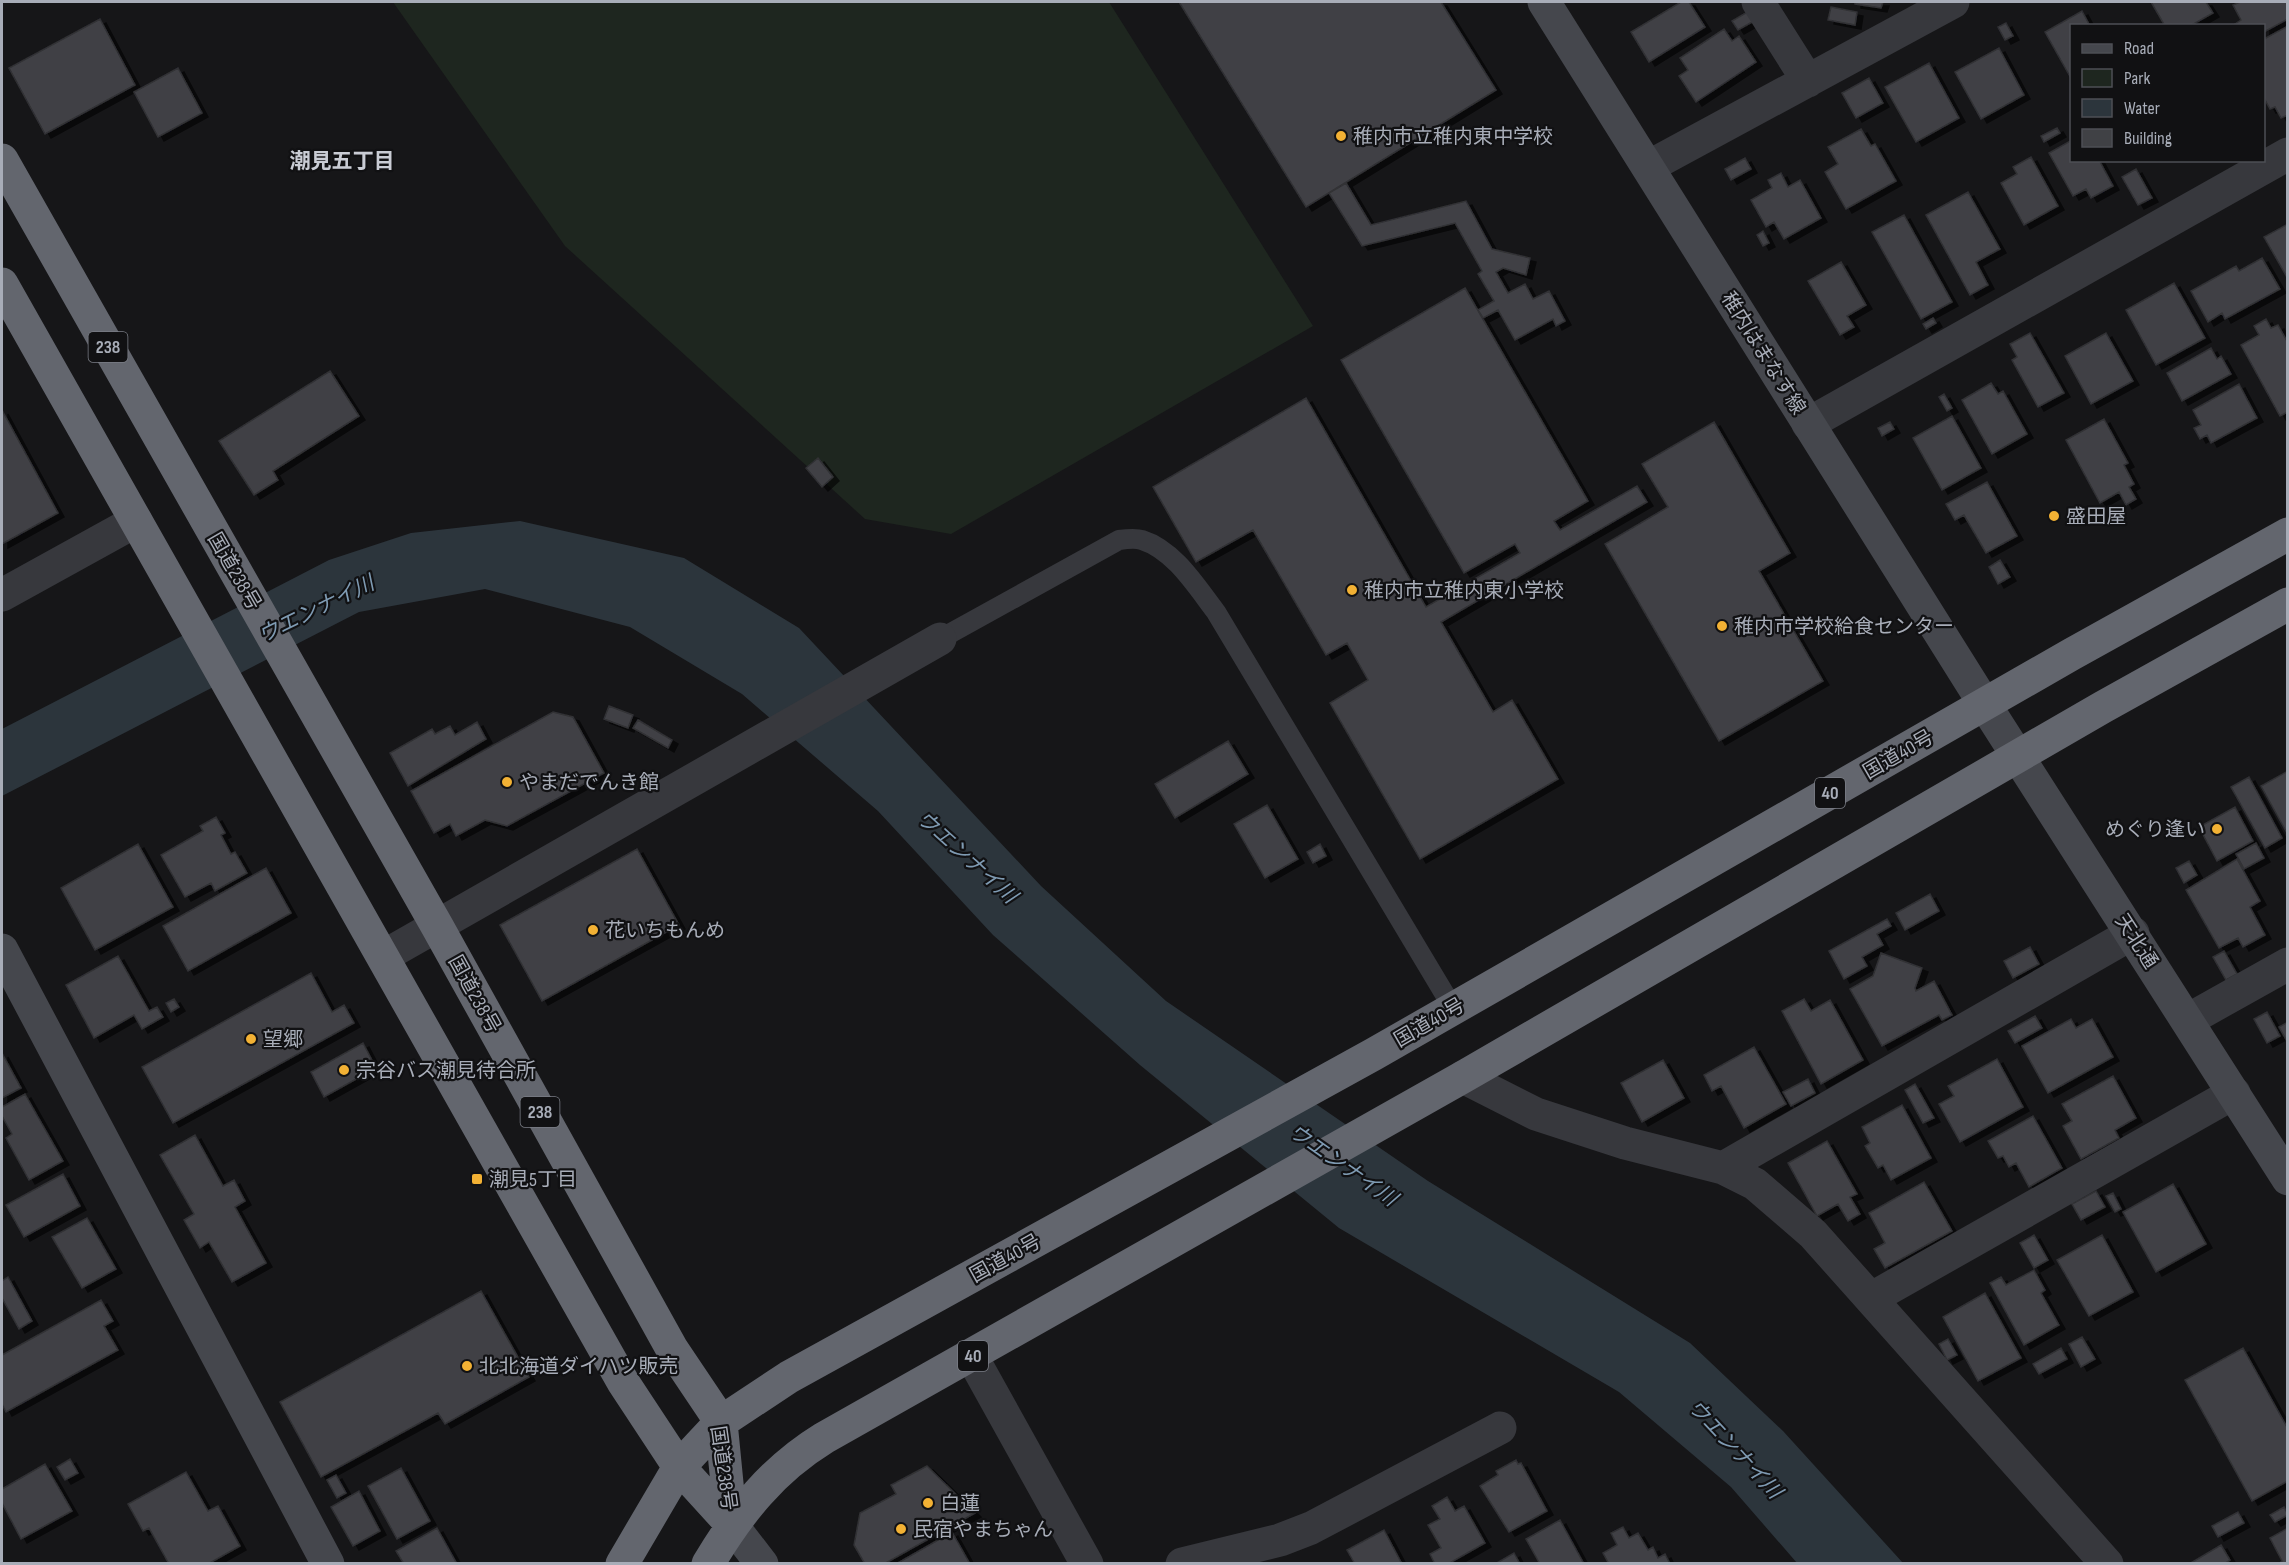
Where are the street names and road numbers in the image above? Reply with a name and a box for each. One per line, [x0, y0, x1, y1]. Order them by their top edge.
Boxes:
street label: 稚内はまなす線 [1716, 288, 1810, 419]
road number: 238 [88, 332, 128, 362]
street label: 国道238号 [202, 529, 266, 614]
street label: 国道40号 [1859, 725, 1938, 785]
road number: 40 [1815, 778, 1845, 808]
street label: 天北通 [2110, 910, 2163, 973]
street label: 国道238号 [443, 951, 505, 1038]
street label: 国道40号 [1390, 993, 1469, 1053]
road number: 238 [520, 1097, 560, 1127]
street label: 国道40号 [966, 1230, 1045, 1288]
road number: 40 [958, 1341, 988, 1371]
street label: 国道238号 [705, 1424, 741, 1512]

